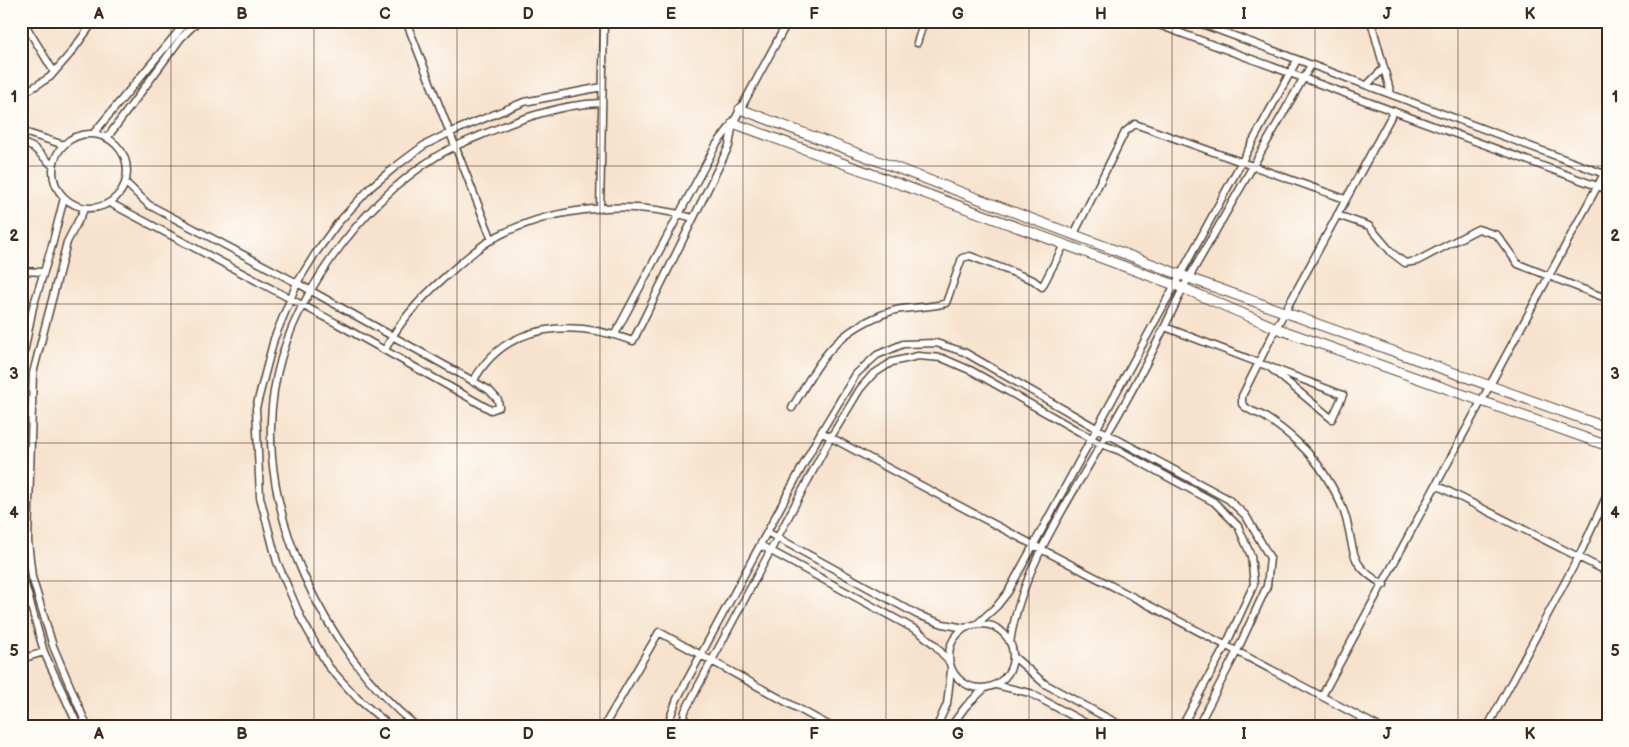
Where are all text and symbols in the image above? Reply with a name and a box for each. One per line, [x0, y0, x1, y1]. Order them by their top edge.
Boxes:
text: A [93, 5, 104, 24]
text: B [236, 5, 248, 24]
text: C [379, 5, 391, 24]
text: D [522, 5, 534, 24]
text: E [666, 5, 676, 24]
text: F [809, 5, 819, 24]
text: G [952, 5, 964, 24]
text: H [1095, 5, 1107, 24]
text: I [1241, 5, 1247, 24]
text: J [1383, 5, 1392, 24]
text: K [1525, 5, 1536, 24]
text: 1 [11, 88, 17, 107]
text: 1 [1612, 88, 1618, 107]
text: 2 [9, 227, 19, 246]
text: 2 [1610, 227, 1620, 246]
text: 3 [9, 365, 19, 384]
text: 3 [1610, 365, 1620, 384]
text: 4 [9, 504, 19, 523]
text: 4 [1610, 504, 1620, 523]
text: 5 [9, 642, 19, 661]
text: 5 [1610, 642, 1620, 661]
text: A [93, 725, 104, 744]
text: B [236, 725, 248, 744]
text: C [379, 725, 391, 744]
text: D [522, 725, 534, 744]
text: E [666, 725, 676, 744]
text: F [809, 725, 819, 744]
text: G [952, 725, 964, 744]
text: H [1095, 725, 1107, 744]
text: I [1241, 725, 1247, 744]
text: J [1383, 725, 1392, 744]
text: K [1525, 725, 1536, 744]

